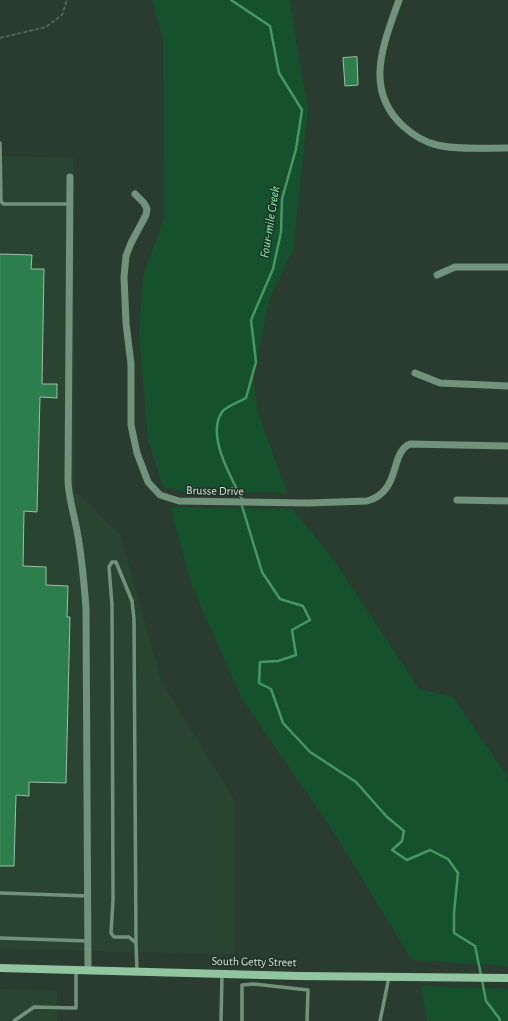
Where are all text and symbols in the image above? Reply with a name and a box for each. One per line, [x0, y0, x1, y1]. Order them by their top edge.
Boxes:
water label: Four-mile Creek [257, 185, 283, 259]
street label: Brusse Drive [186, 483, 244, 499]
street label: South Getty Street [211, 954, 297, 970]

